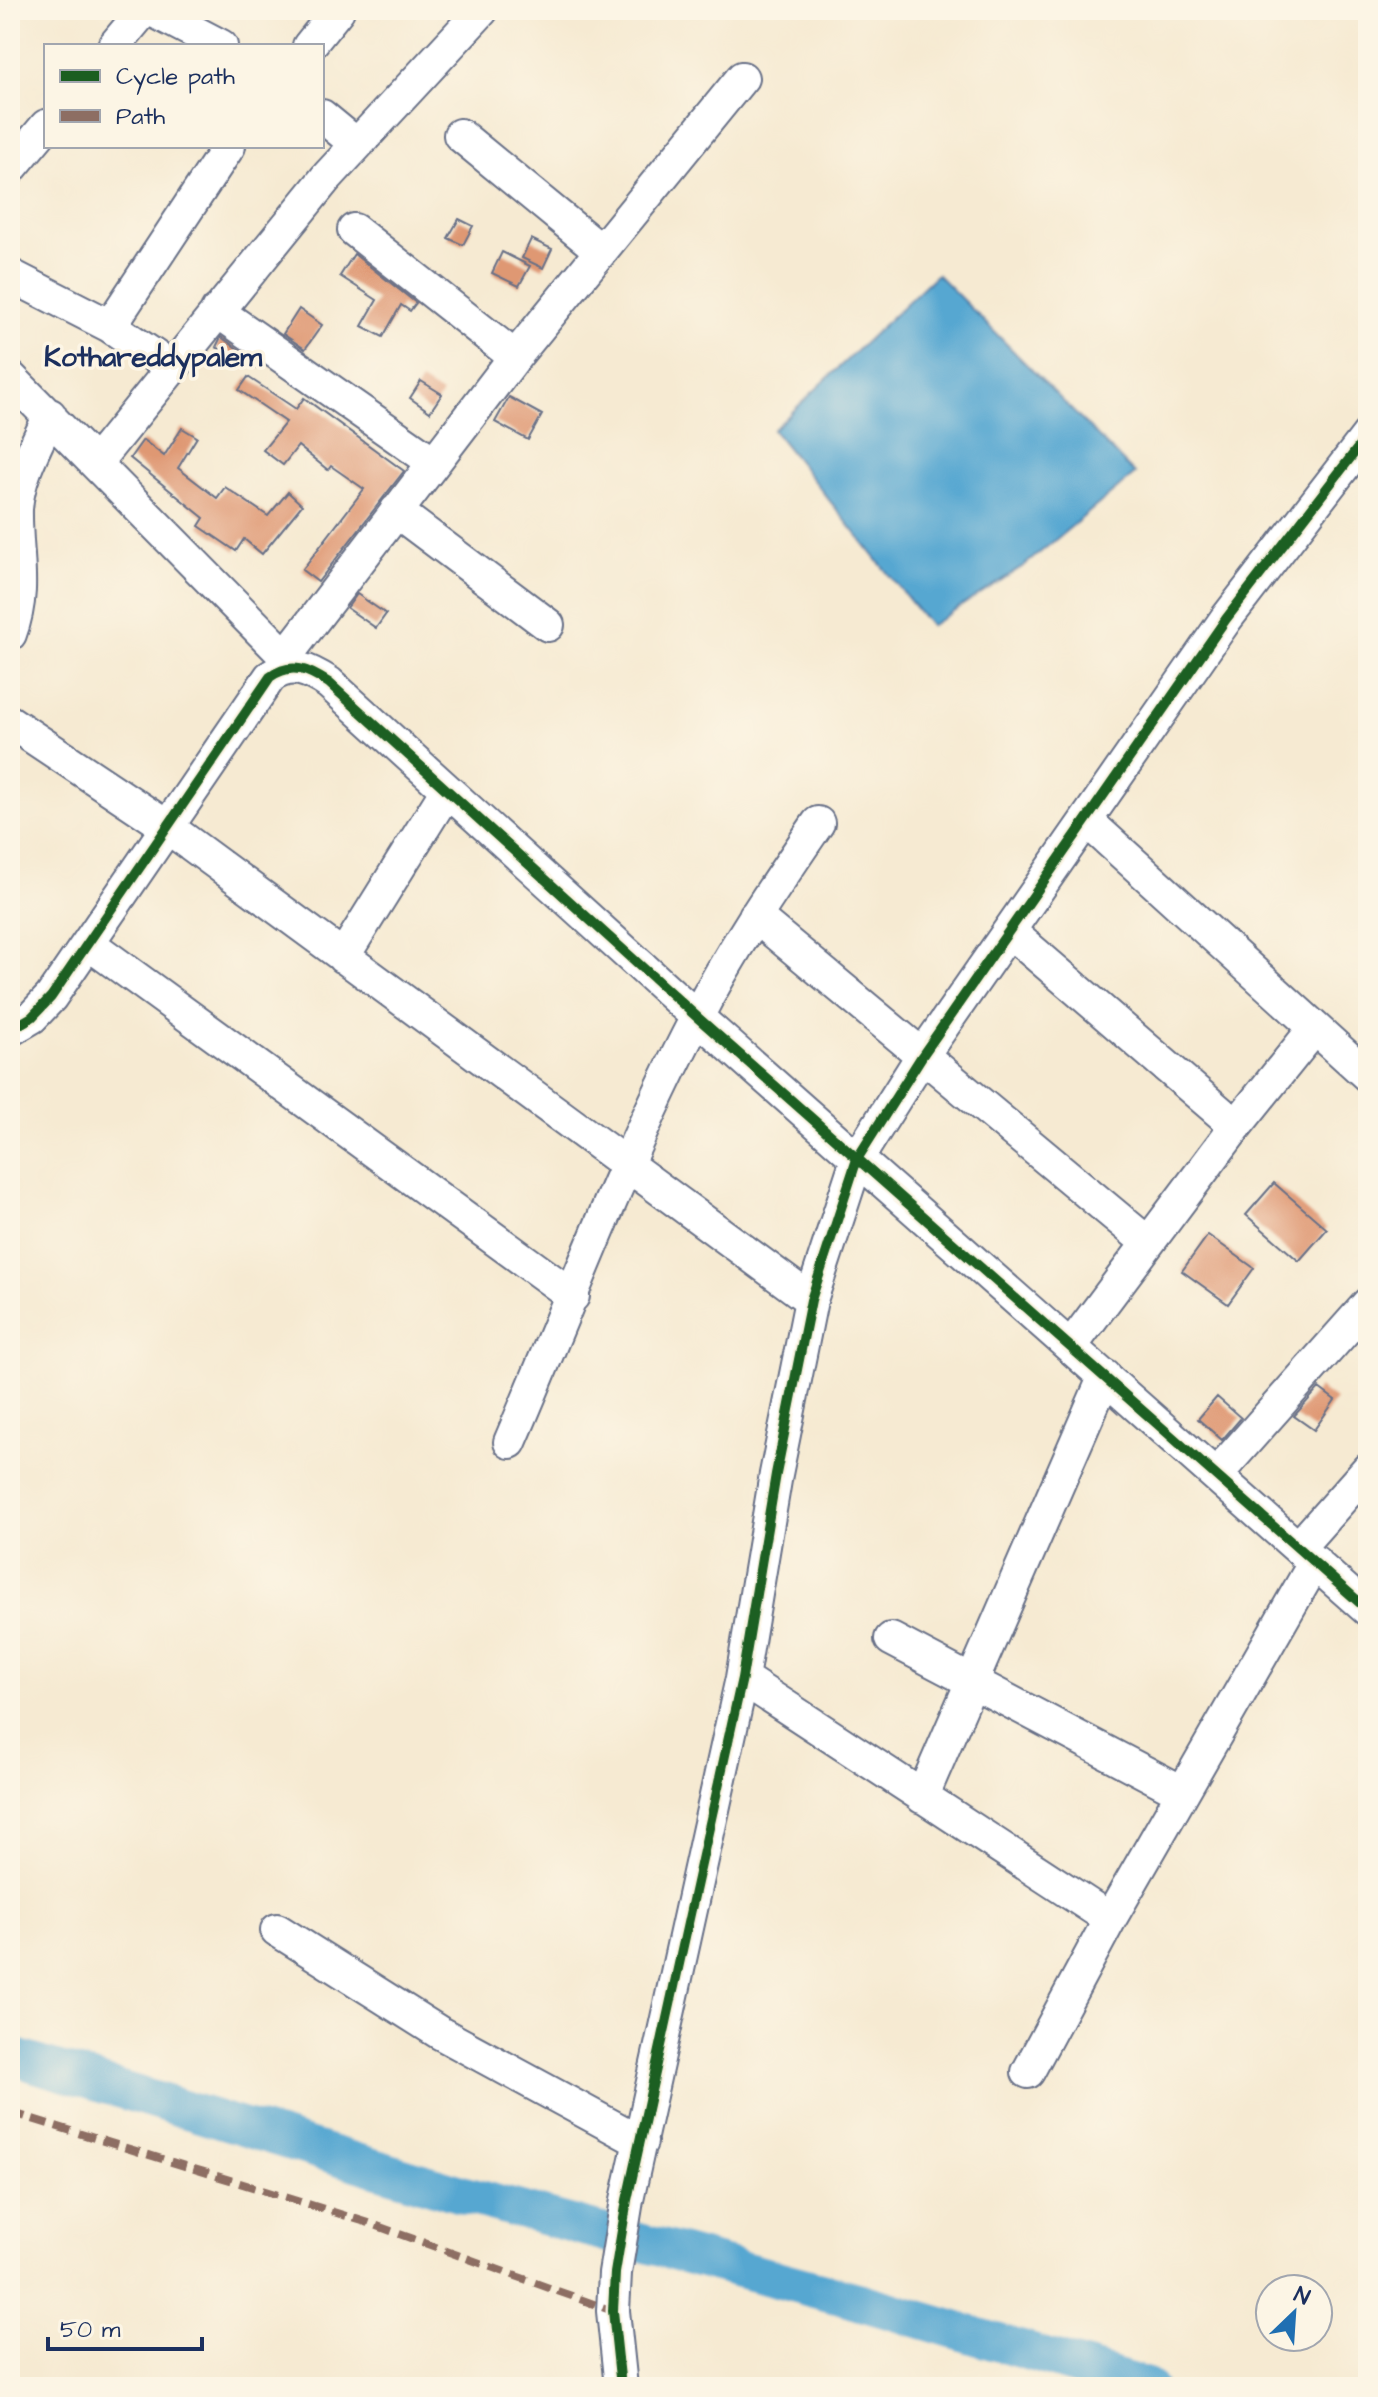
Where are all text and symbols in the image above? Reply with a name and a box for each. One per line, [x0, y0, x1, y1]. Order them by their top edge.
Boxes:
legend [44, 44, 324, 148]
text: Cycle path [116, 60, 235, 95]
text: Path [116, 100, 165, 134]
district label: Kothareddypalem [44, 338, 263, 380]
north arrow [1254, 2273, 1334, 2353]
text: N [1289, 2279, 1315, 2313]
scale bar [48, 2301, 202, 2351]
text: 50 m [60, 2313, 121, 2347]

